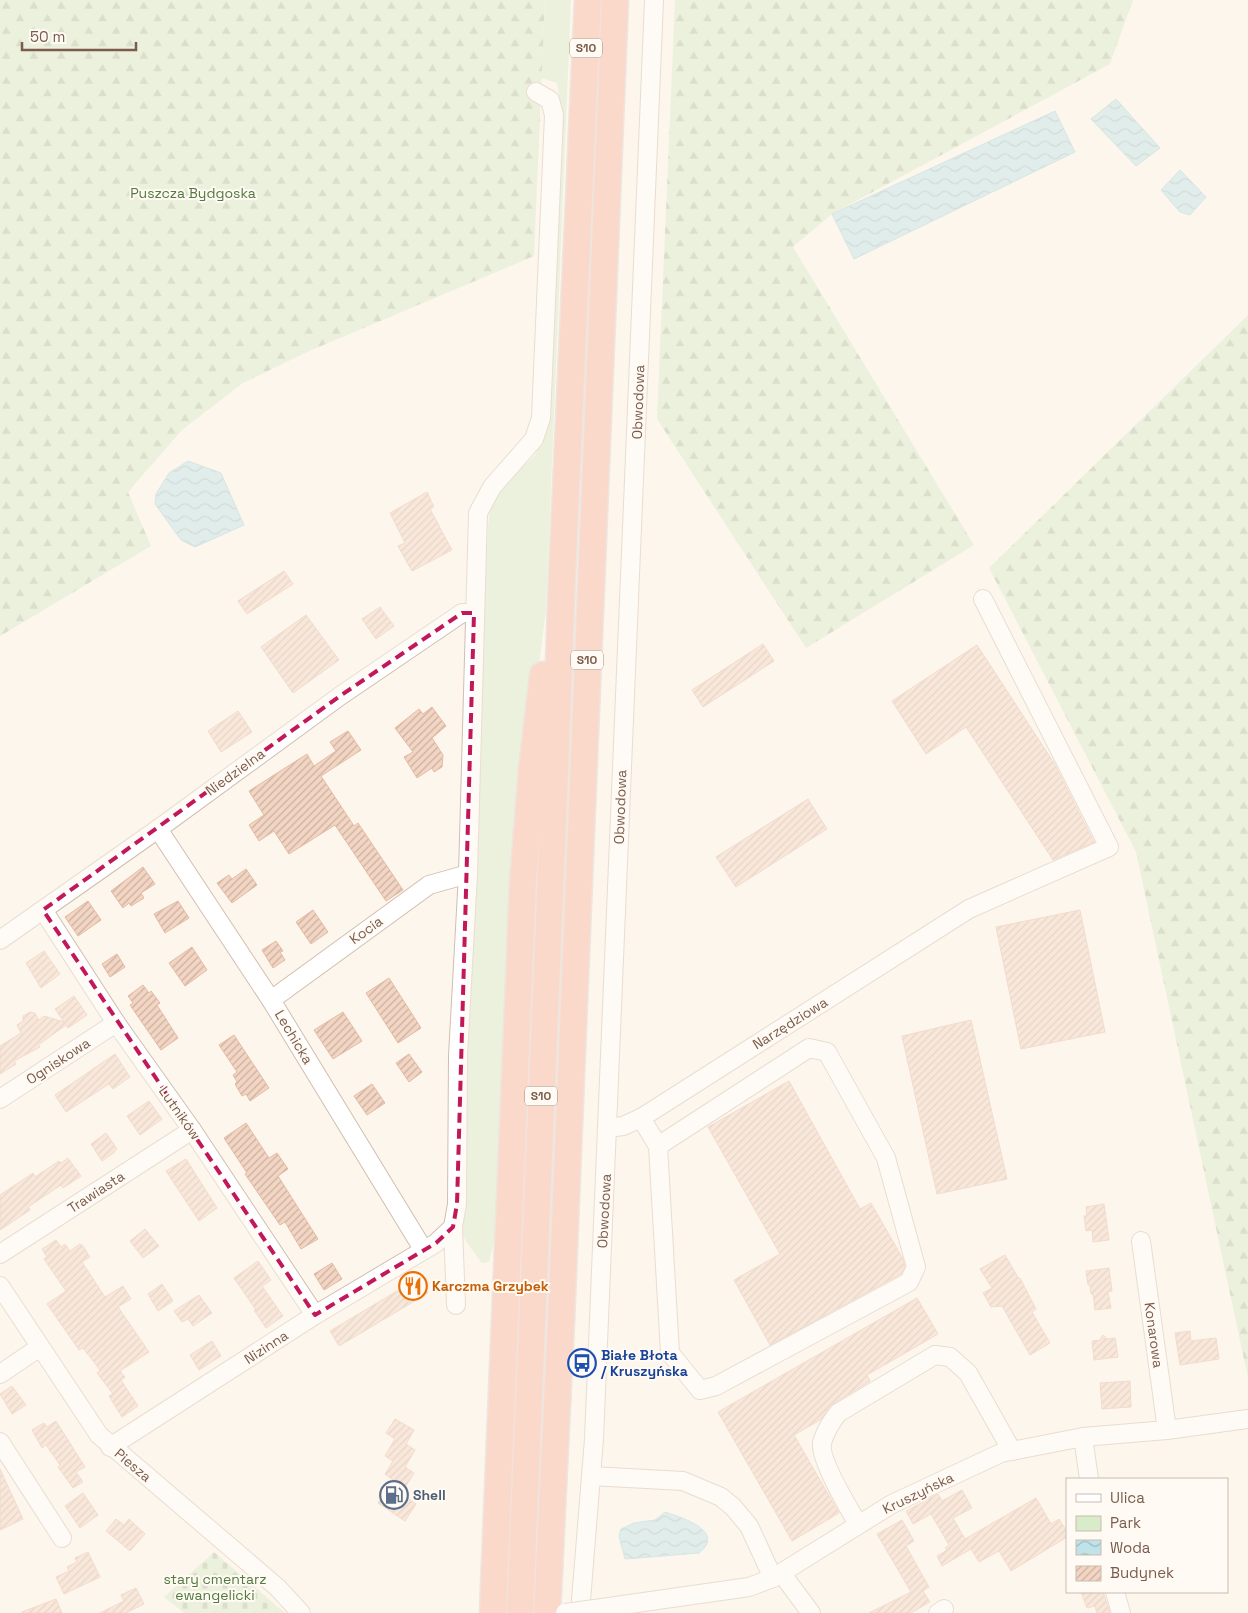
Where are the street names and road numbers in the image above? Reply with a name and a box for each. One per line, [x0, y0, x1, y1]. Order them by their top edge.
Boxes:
road number: S10 [570, 38, 602, 58]
street label: Obwodowa [628, 364, 648, 440]
road number: S10 [571, 650, 603, 670]
street label: Niedzielna [202, 744, 268, 800]
street label: Obwodowa [610, 769, 630, 845]
street label: Kocia [346, 912, 386, 948]
street label: Narzędziowa [749, 993, 831, 1053]
street label: Lechicka [271, 1007, 317, 1067]
street label: Ogniskowa [23, 1034, 93, 1088]
street label: Lutników [155, 1083, 205, 1143]
road number: S10 [525, 1086, 557, 1106]
street label: Trawiasta [64, 1167, 128, 1217]
street label: Obwodowa [593, 1173, 615, 1249]
street label: Konarowa [1140, 1301, 1168, 1369]
street label: Nizinna [241, 1326, 291, 1368]
street label: Piesza [111, 1444, 155, 1486]
street label: Kruszyńska [879, 1468, 957, 1518]

